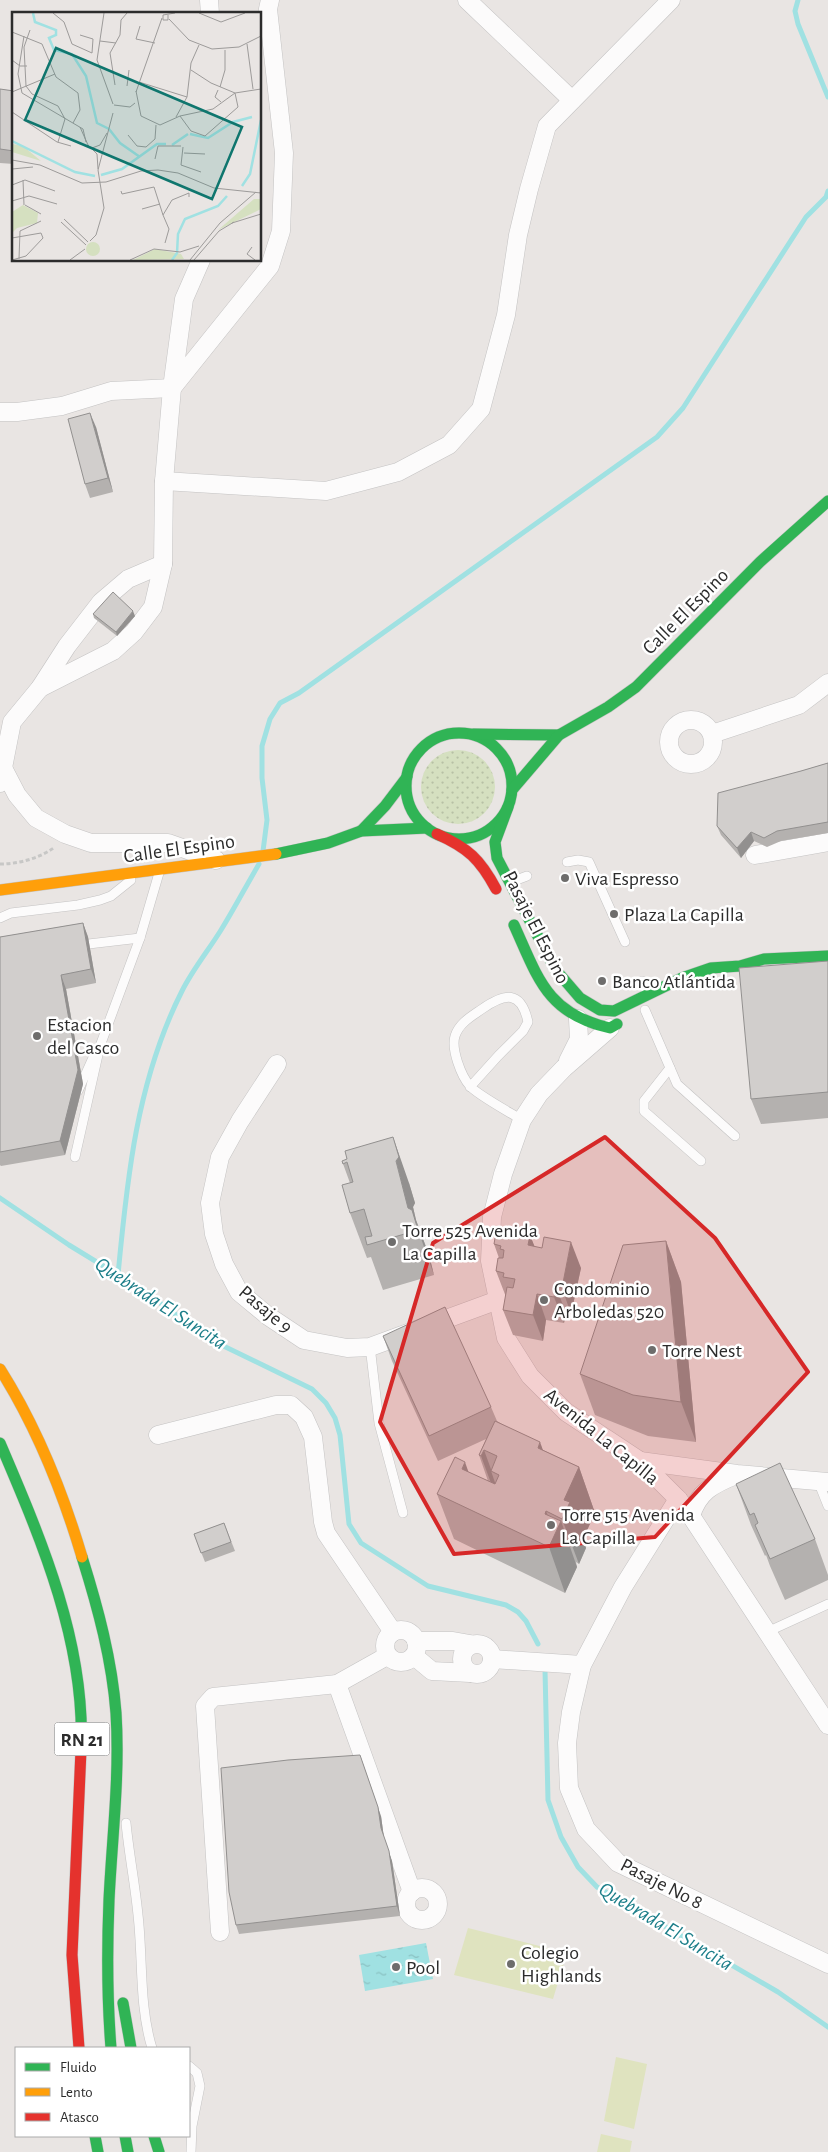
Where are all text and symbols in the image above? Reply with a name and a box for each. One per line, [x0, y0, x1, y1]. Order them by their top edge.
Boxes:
inset map [12, 12, 261, 261]
street label: Calle El Espino [639, 565, 732, 658]
street label: Calle El Espino [122, 831, 236, 867]
street label: Pasaje El Espino [499, 868, 573, 987]
place label: Viva Espresso [575, 869, 679, 889]
marker: Viva Espresso [559, 872, 571, 884]
place label: Plaza La Capilla [624, 905, 744, 925]
marker: Plaza La Capilla [608, 908, 620, 920]
place label: Banco Atlántida [612, 972, 736, 992]
marker: Banco Atlántida [596, 975, 608, 987]
place label: Estacion del Casco [47, 1015, 119, 1058]
marker: Estacion del Casco [31, 1030, 43, 1042]
place label: Torre 525 Avenida La Capilla [402, 1221, 538, 1264]
marker: Torre 525 Avenida La Capilla [386, 1236, 398, 1248]
water label: Quebrada El Suncita [91, 1253, 230, 1354]
place label: Condominio Arboledas 520 [554, 1279, 664, 1322]
street label: Pasaje 9 [235, 1282, 296, 1338]
marker: Condominio Arboledas 520 [538, 1294, 550, 1306]
place label: Torre Nest [662, 1341, 742, 1361]
marker: Torre Nest [646, 1344, 658, 1356]
street label: Avenida La Capilla [540, 1385, 663, 1489]
place label: Torre 515 Avenida La Capilla [561, 1505, 695, 1548]
marker: Torre 515 Avenida La Capilla [545, 1519, 557, 1531]
road number: RN 21 [54, 1722, 110, 1756]
street label: Pasaje No 8 [617, 1855, 706, 1913]
water label: Quebrada El Suncita [595, 1878, 736, 1975]
place label: Colegio Highlands [521, 1943, 602, 1986]
place label: Pool [406, 1958, 440, 1978]
marker: Colegio Highlands [505, 1958, 517, 1970]
marker: Pool [390, 1961, 402, 1973]
legend [15, 2047, 190, 2137]
text: Fluido [60, 2060, 97, 2075]
text: Lento [60, 2085, 93, 2100]
text: Atasco [60, 2110, 99, 2125]

